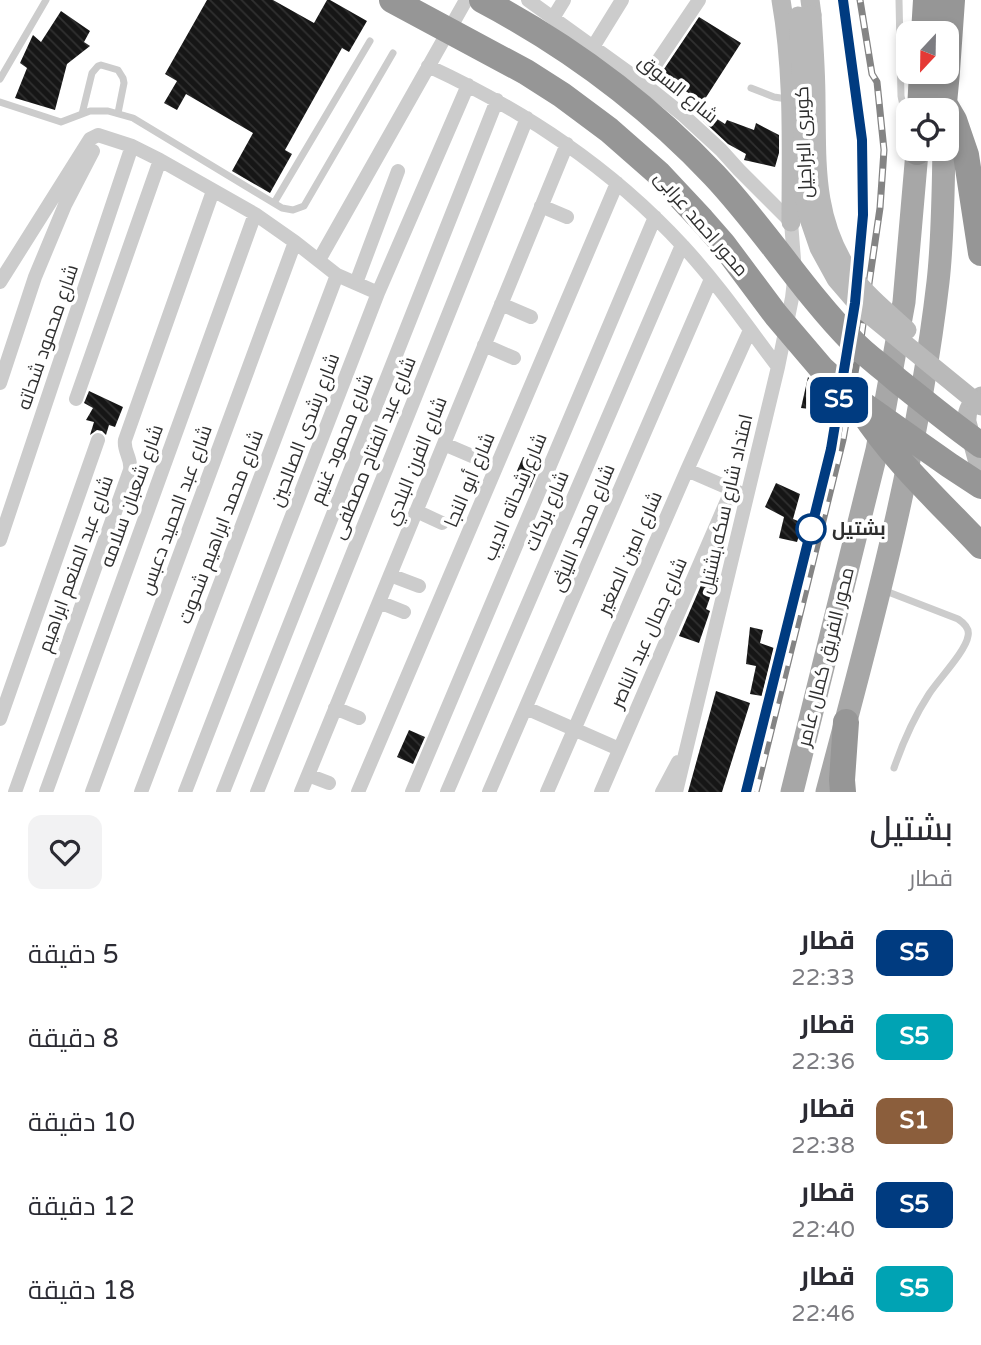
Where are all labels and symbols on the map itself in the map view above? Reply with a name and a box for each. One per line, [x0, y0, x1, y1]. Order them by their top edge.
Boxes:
north arrow [896, 21, 959, 84]
street label: شارع السوق [633, 50, 722, 129]
street label: كوبرى البراجيل [791, 86, 817, 198]
street label: محور احمد عرابى [649, 167, 753, 281]
street label: شارع محمود شحاته [13, 261, 85, 413]
street label: شارع رشدى الصالحين [266, 350, 346, 510]
street label: شارع عبد الفتاح مصطفى [327, 354, 423, 543]
street label: شارع محمود غنيم [306, 371, 380, 508]
line badge: S5 [808, 377, 870, 423]
street label: شارع الفرن البلدي [380, 394, 455, 530]
street label: امتداد شارع سكه بشتيل [695, 412, 759, 597]
street label: شارع شعبان سلامه [96, 422, 170, 571]
street label: شارع عبد الحميد دعبس [135, 422, 219, 598]
street label: شارع محمد ابراهيم شحوت [174, 427, 270, 628]
street label: شارع أبو النجا [439, 429, 502, 531]
street label: شارع شحاته الديب [478, 430, 554, 565]
street label: شارع محمد الليثى [546, 461, 622, 596]
street label: شارع بركات [520, 468, 576, 555]
street label: شارع عبد المنعم ابراهيم [34, 473, 120, 656]
street label: شارع امين الصغير [593, 488, 669, 620]
marker: بشتيل [796, 514, 826, 544]
place label: بشتيل [832, 518, 886, 540]
street label: شارع جمال عبد الناصر [606, 554, 694, 713]
street label: محور الفريق كمال عامر [793, 565, 860, 750]

